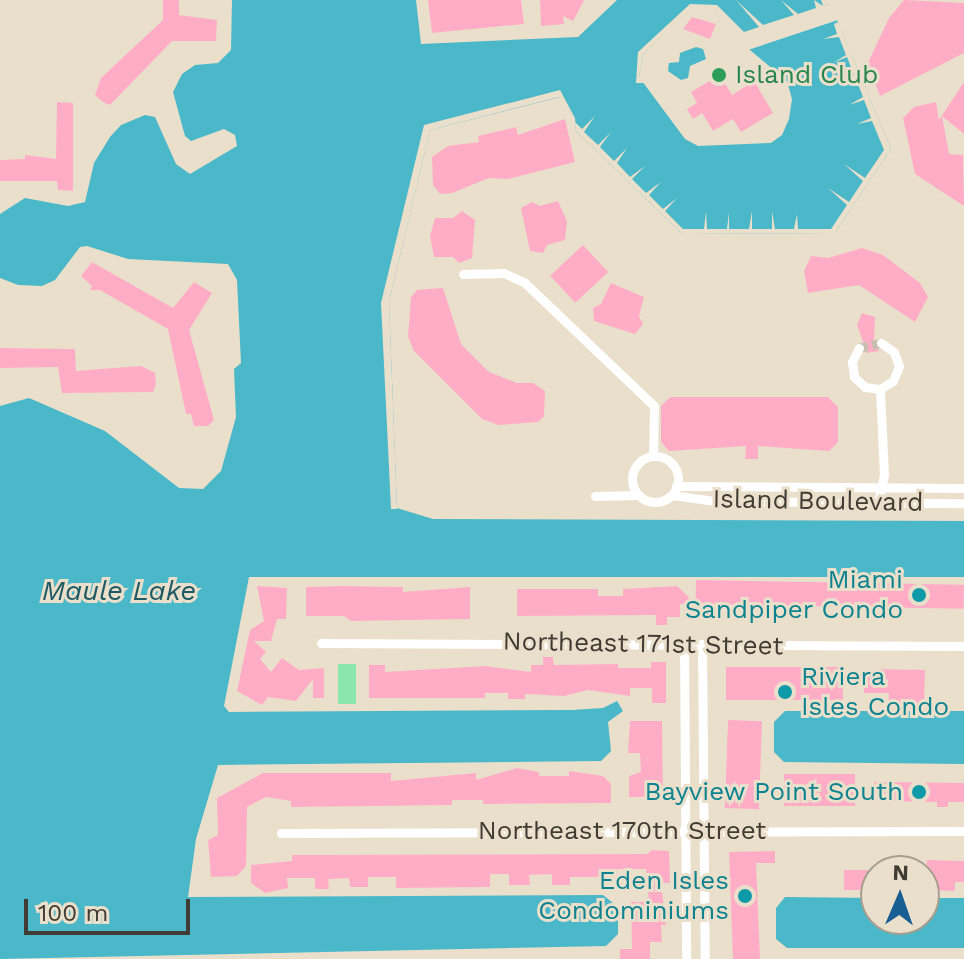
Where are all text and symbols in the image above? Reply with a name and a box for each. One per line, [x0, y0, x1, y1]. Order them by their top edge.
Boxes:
place label: Island Club [735, 59, 878, 91]
marker: Island Club [710, 66, 728, 84]
street label: Island Boulevard [712, 484, 924, 518]
place label: Miami Sandpiper Condo [684, 564, 903, 626]
water label: Maule Lake [42, 574, 196, 608]
marker: Miami Sandpiper Condo [910, 586, 928, 604]
street label: Northeast 171st Street [502, 626, 784, 662]
place label: Riviera Isles Condo [801, 661, 949, 722]
marker: Riviera Isles Condo [776, 683, 794, 701]
place label: Bayview Point South [644, 776, 903, 808]
marker: Bayview Point South [910, 783, 928, 801]
street label: Northeast 170th Street [478, 815, 766, 847]
north arrow [860, 855, 940, 935]
text: N [892, 860, 909, 885]
place label: Eden Isles Condominiums [538, 865, 729, 926]
scale bar [28, 883, 194, 933]
marker: Eden Isles Condominiums [736, 887, 754, 905]
text: 100 m [38, 899, 108, 927]

